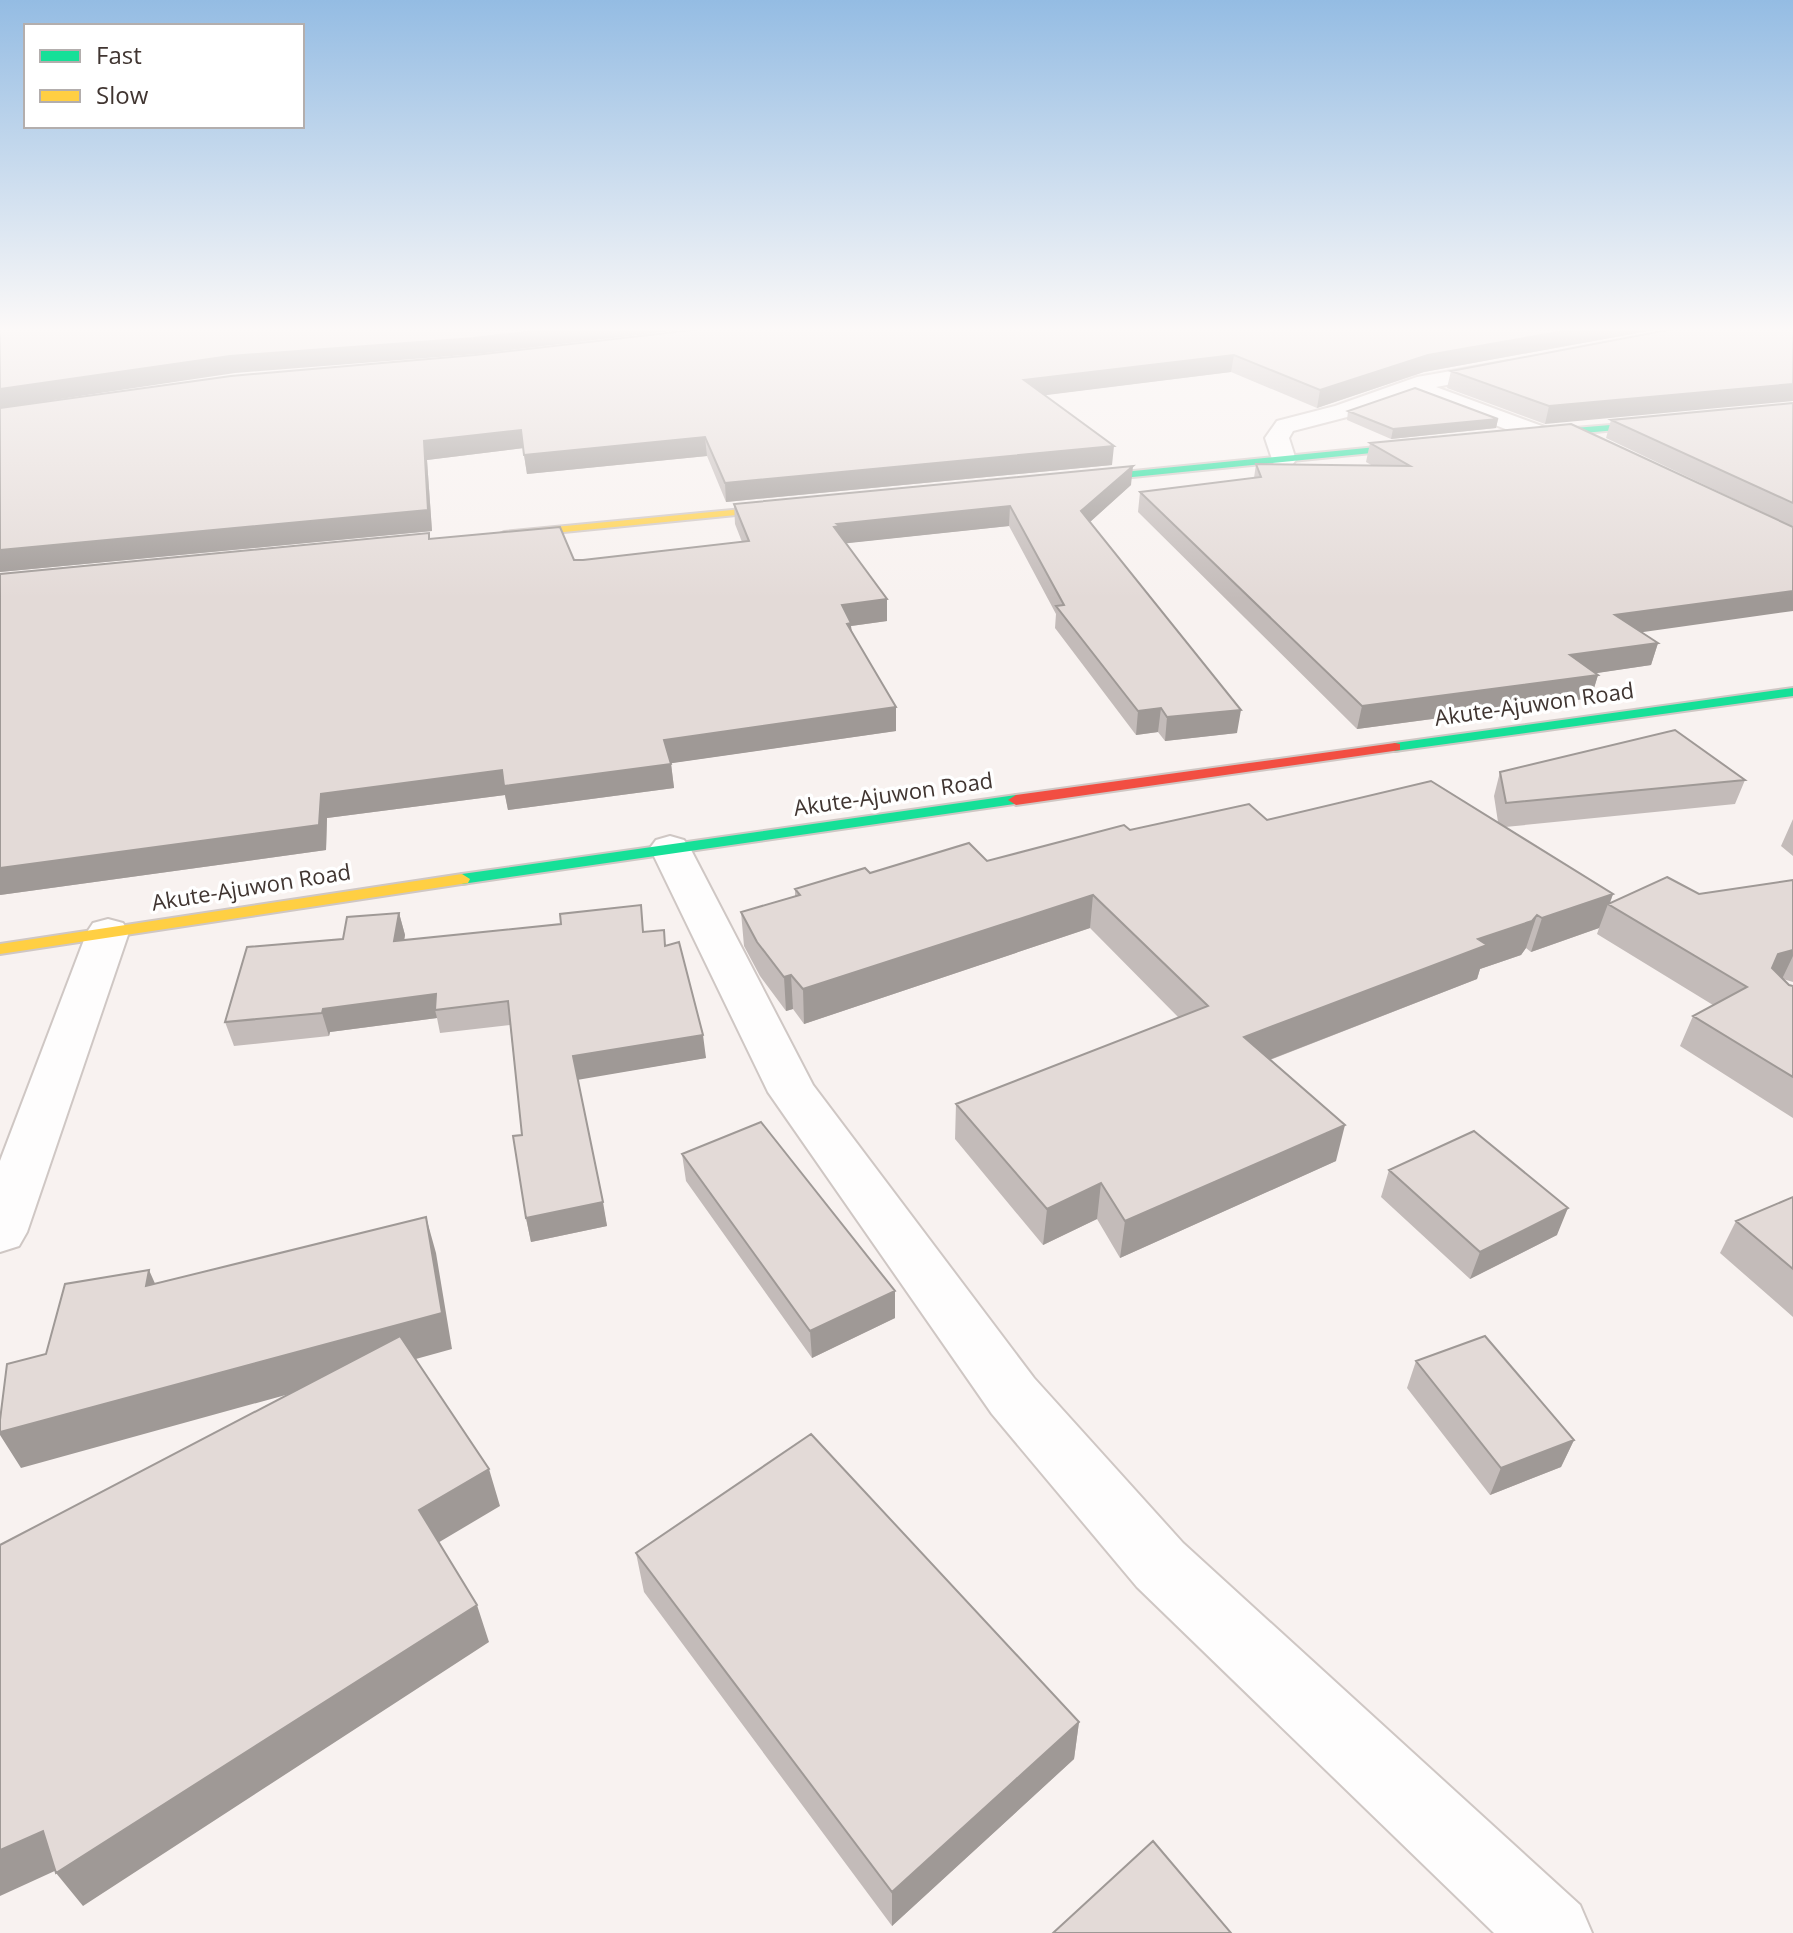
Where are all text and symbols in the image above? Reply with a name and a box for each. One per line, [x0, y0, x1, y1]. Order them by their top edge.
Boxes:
legend [24, 24, 304, 128]
text: Fast [96, 38, 142, 71]
text: Slow [96, 78, 149, 111]
street label: Akute-Ajuwon Road [1432, 674, 1636, 732]
street label: Akute-Ajuwon Road [791, 764, 995, 822]
street label: Akute-Ajuwon Road [149, 855, 353, 917]

